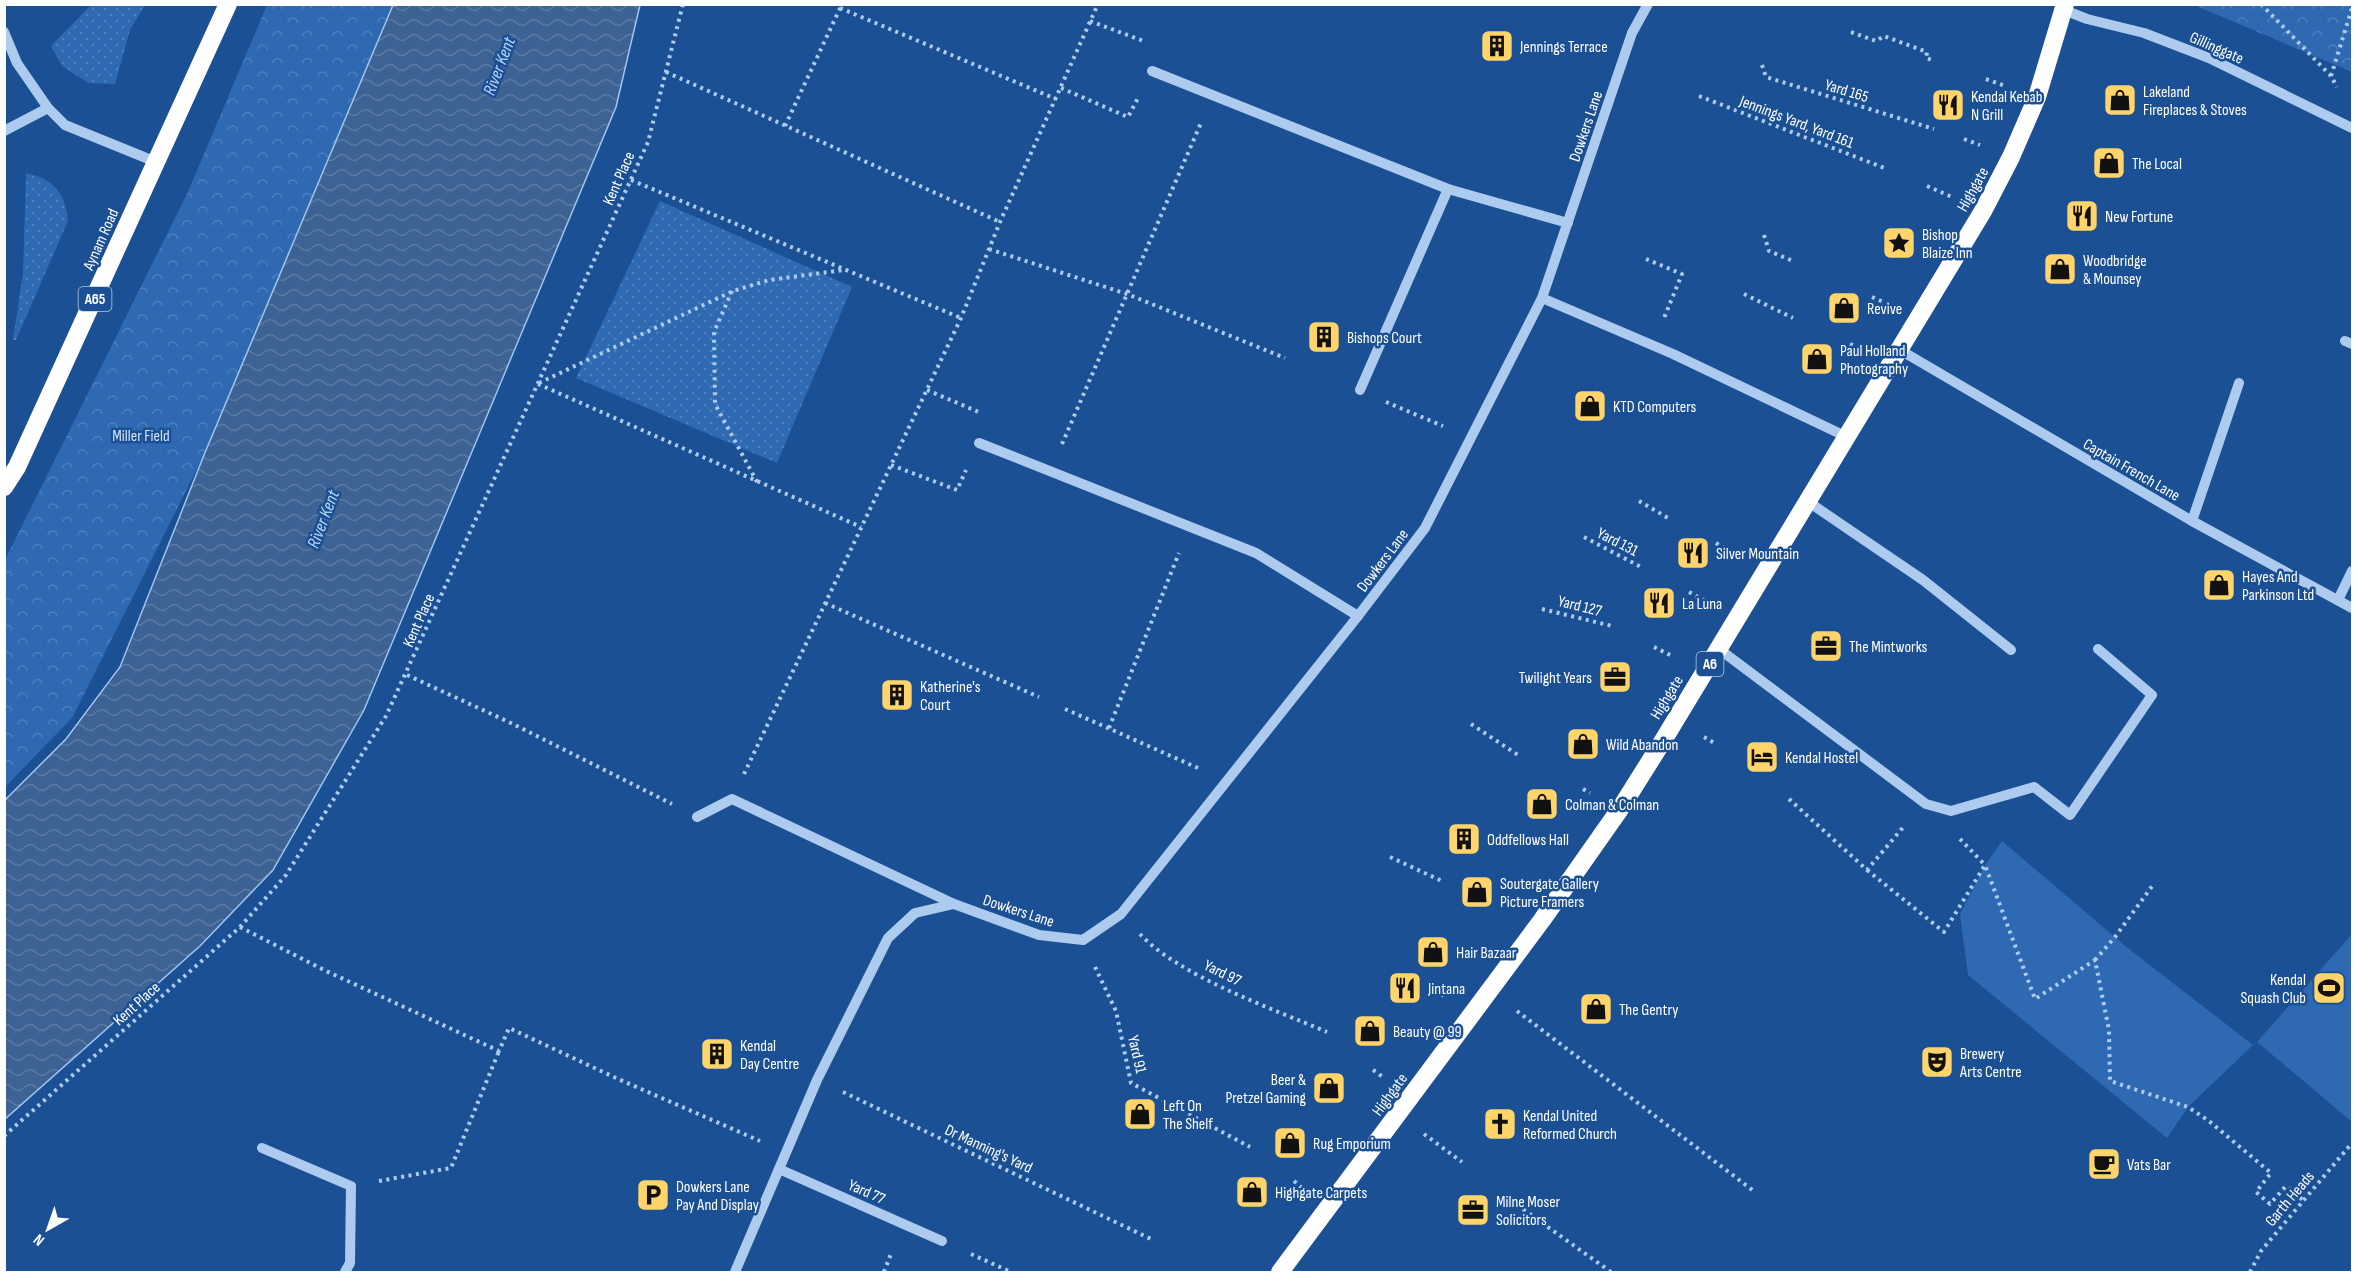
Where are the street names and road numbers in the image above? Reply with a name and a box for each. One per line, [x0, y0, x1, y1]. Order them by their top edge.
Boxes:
street label: Gillinggate [2186, 28, 2246, 69]
street label: Yard 165 [1822, 76, 1871, 107]
street label: Dowkers Lane [1565, 89, 1607, 164]
street label: Jennings Yard, Yard 161 [1736, 92, 1857, 153]
street label: Kent Place [599, 149, 640, 208]
street label: Highgate [1953, 164, 1993, 215]
street label: Aynam Road [79, 206, 123, 274]
road number: A65 [78, 287, 112, 311]
street label: Captain French Lane [2080, 435, 2183, 506]
street label: Yard 131 [1594, 524, 1641, 561]
street label: Dowkers Lane [1353, 526, 1413, 596]
street label: Kent Place [399, 591, 440, 650]
street label: Yard 127 [1556, 592, 1604, 621]
road number: A6 [1696, 652, 1724, 676]
street label: Highgate [1647, 672, 1688, 723]
street label: Dowkers Lane [981, 891, 1057, 932]
street label: Yard 97 [1201, 956, 1245, 991]
street label: Kent Place [110, 978, 164, 1030]
street label: Yard 91 [1123, 1033, 1150, 1076]
street label: Highgate [1368, 1070, 1412, 1120]
street label: Dr Manning's Yard [942, 1121, 1035, 1178]
street label: Garth Heads [2262, 1167, 2319, 1230]
street label: Yard 77 [845, 1176, 888, 1209]

